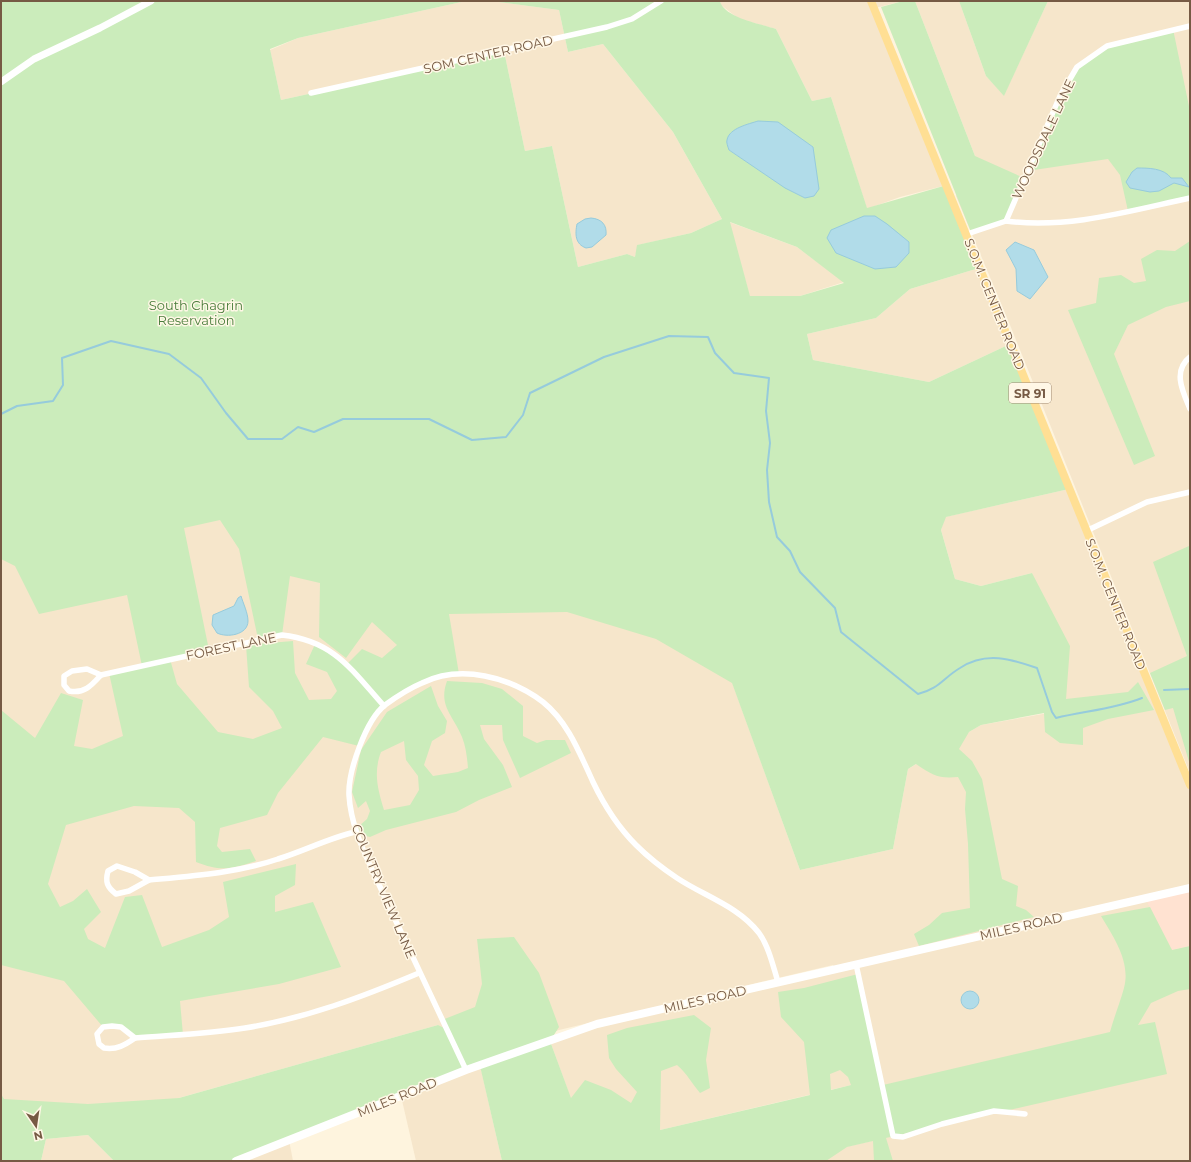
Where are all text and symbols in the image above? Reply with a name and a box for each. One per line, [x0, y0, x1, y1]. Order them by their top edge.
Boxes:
street label: SOM CENTER ROAD [422, 31, 555, 77]
street label: WOODSDALE LANE [1008, 76, 1078, 202]
street label: S.O.M. CENTER ROAD [961, 236, 1029, 372]
park label: South Chagrin Reservation [149, 297, 243, 328]
road number: SR 91 [1009, 383, 1051, 403]
street label: S.O.M. CENTER ROAD [1082, 536, 1150, 672]
street label: FOREST LANE [184, 629, 278, 663]
street label: COUNTRY VIEW LANE [348, 821, 420, 961]
street label: MILES ROAD [978, 909, 1064, 943]
street label: MILES ROAD [662, 982, 748, 1016]
street label: MILES ROAD [355, 1074, 439, 1120]
north arrow [16, 1106, 56, 1146]
text: N [32, 1128, 44, 1144]

